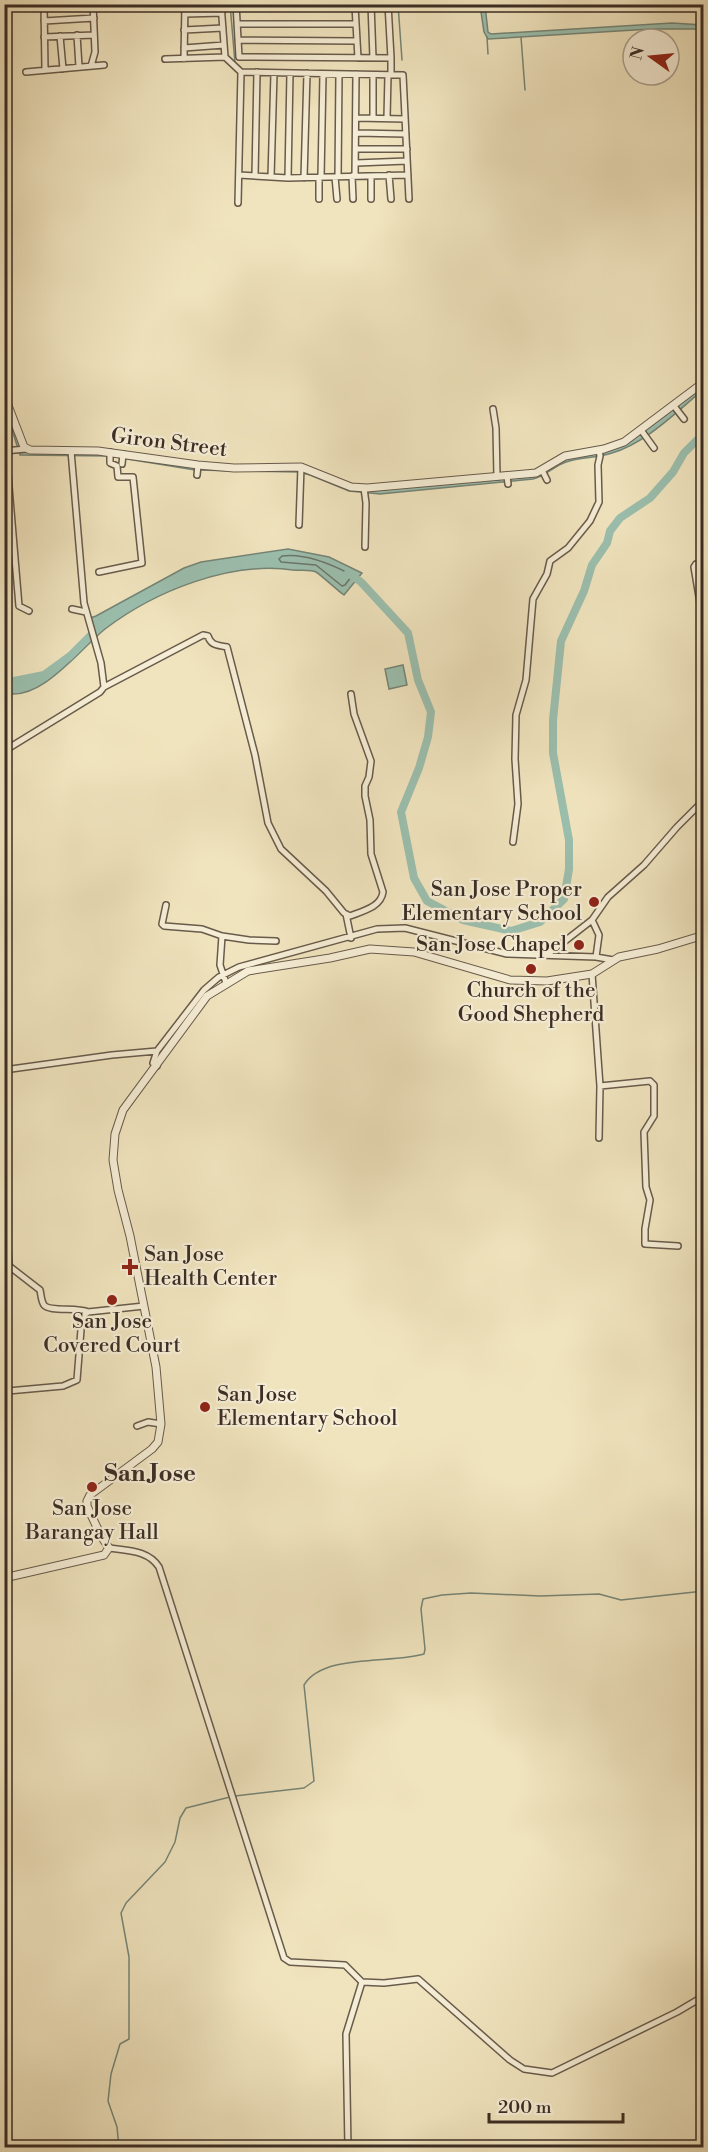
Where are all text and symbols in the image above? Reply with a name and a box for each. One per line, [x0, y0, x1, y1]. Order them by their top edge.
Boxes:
north arrow [621, 27, 681, 87]
text: N [626, 44, 649, 62]
street label: Giron Street [109, 423, 229, 463]
place label: San Jose Proper Elementary School [402, 877, 582, 927]
marker: San Jose Proper Elementary School [587, 895, 601, 909]
place label: San Jose Chapel [416, 932, 567, 958]
marker: San Jose Chapel [572, 938, 586, 952]
marker: Church of the Good Shepherd [524, 962, 538, 976]
place label: Church of the Good Shepherd [458, 978, 604, 1028]
place label: San Jose Health Center [144, 1242, 277, 1292]
marker: San Jose Health Center [121, 1258, 139, 1276]
marker: San Jose Covered Court [105, 1293, 119, 1307]
place label: San Jose Covered Court [43, 1309, 181, 1359]
place label: San Jose Elementary School [217, 1382, 397, 1432]
marker: San Jose Elementary School [198, 1400, 212, 1414]
district label: San Jose [104, 1459, 196, 1489]
marker: San Jose Barangay Hall [85, 1480, 99, 1494]
place label: San Jose Barangay Hall [24, 1496, 159, 1546]
scale bar [489, 2086, 622, 2124]
text: 200 m [498, 2096, 552, 2119]

